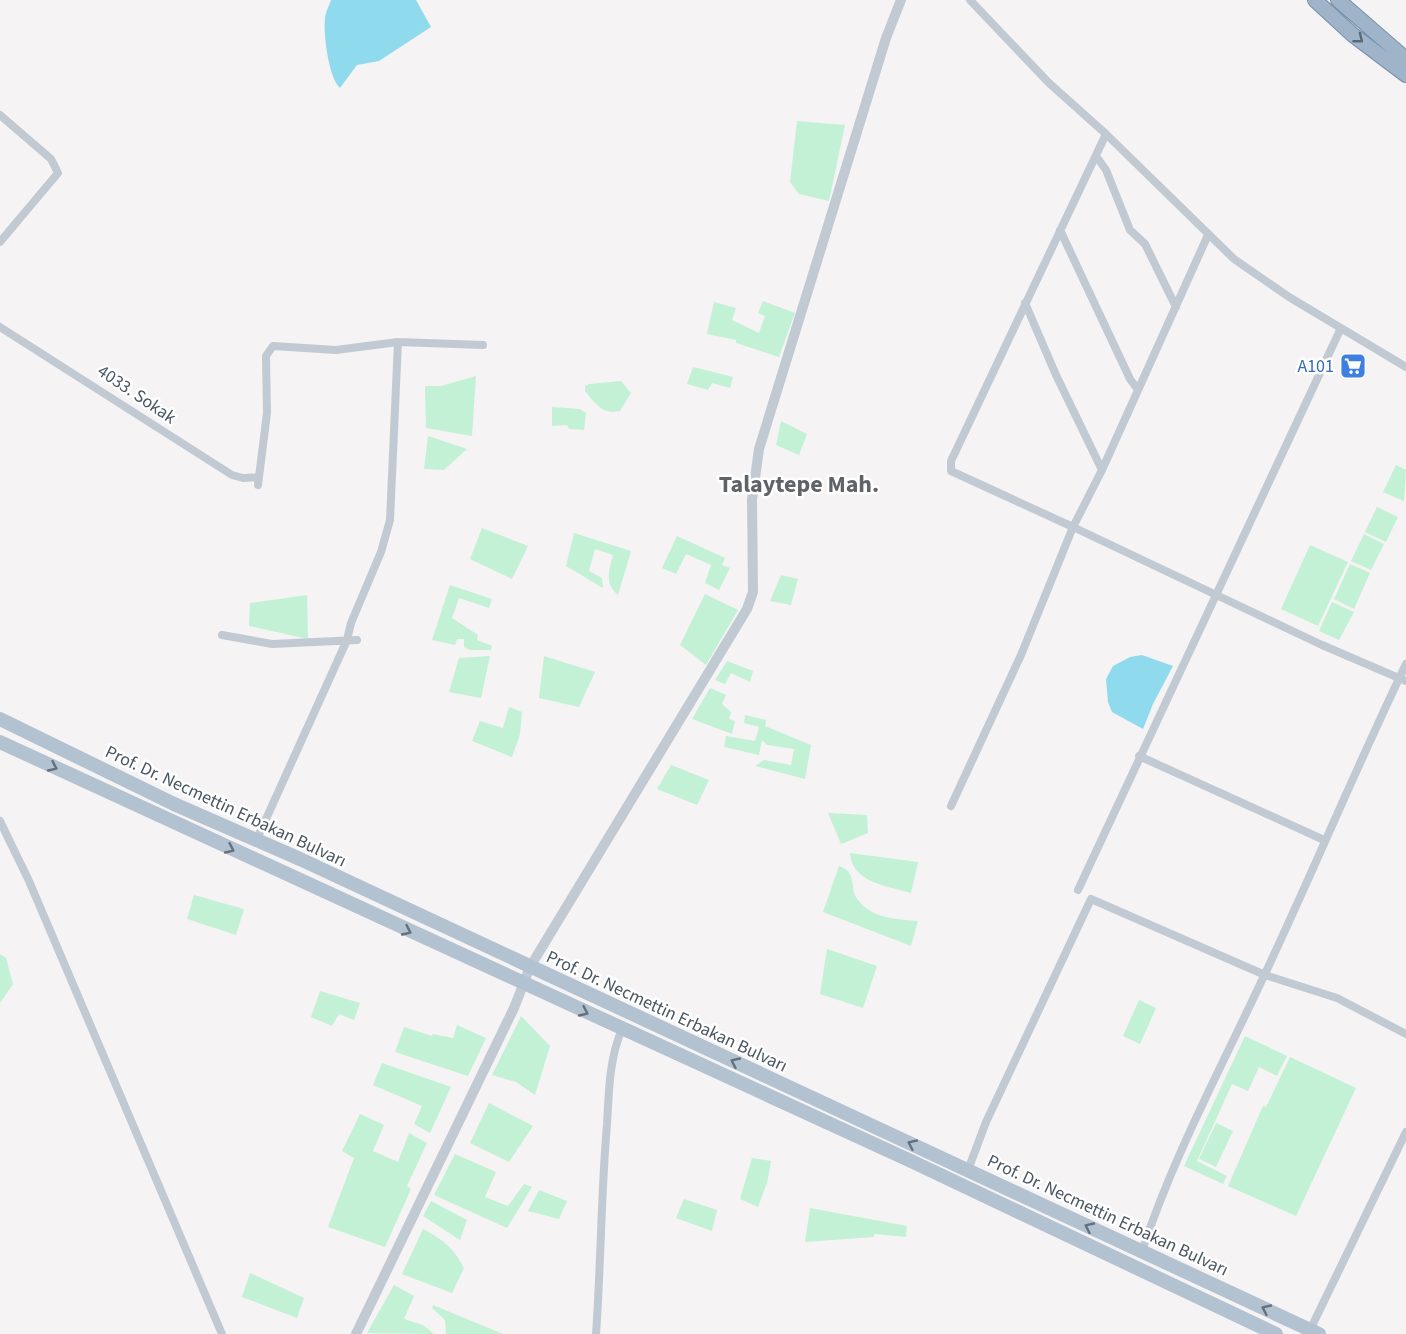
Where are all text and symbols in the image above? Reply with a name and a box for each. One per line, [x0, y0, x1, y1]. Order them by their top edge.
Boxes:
one-way arrow [1352, 32, 1363, 43]
supermarket icon: A101 [1338, 351, 1368, 381]
place label: A101 [1297, 354, 1334, 379]
street label: 4033. Sokak [92, 359, 181, 430]
district label: Talaytepe Mah. [719, 467, 879, 502]
street label: Prof. Dr. Necmettin Erbakan Bulvarı [101, 739, 350, 873]
one-way arrow [46, 759, 57, 771]
one-way arrow [223, 842, 234, 854]
one-way arrow [400, 923, 411, 935]
street label: Prof. Dr. Necmettin Erbakan Bulvarı [542, 944, 791, 1078]
one-way arrow [578, 1005, 589, 1017]
one-way arrow [731, 1058, 742, 1070]
one-way arrow [908, 1140, 919, 1152]
street label: Prof. Dr. Necmettin Erbakan Bulvarı [983, 1148, 1232, 1282]
one-way arrow [1085, 1222, 1096, 1234]
one-way arrow [1261, 1305, 1272, 1317]

